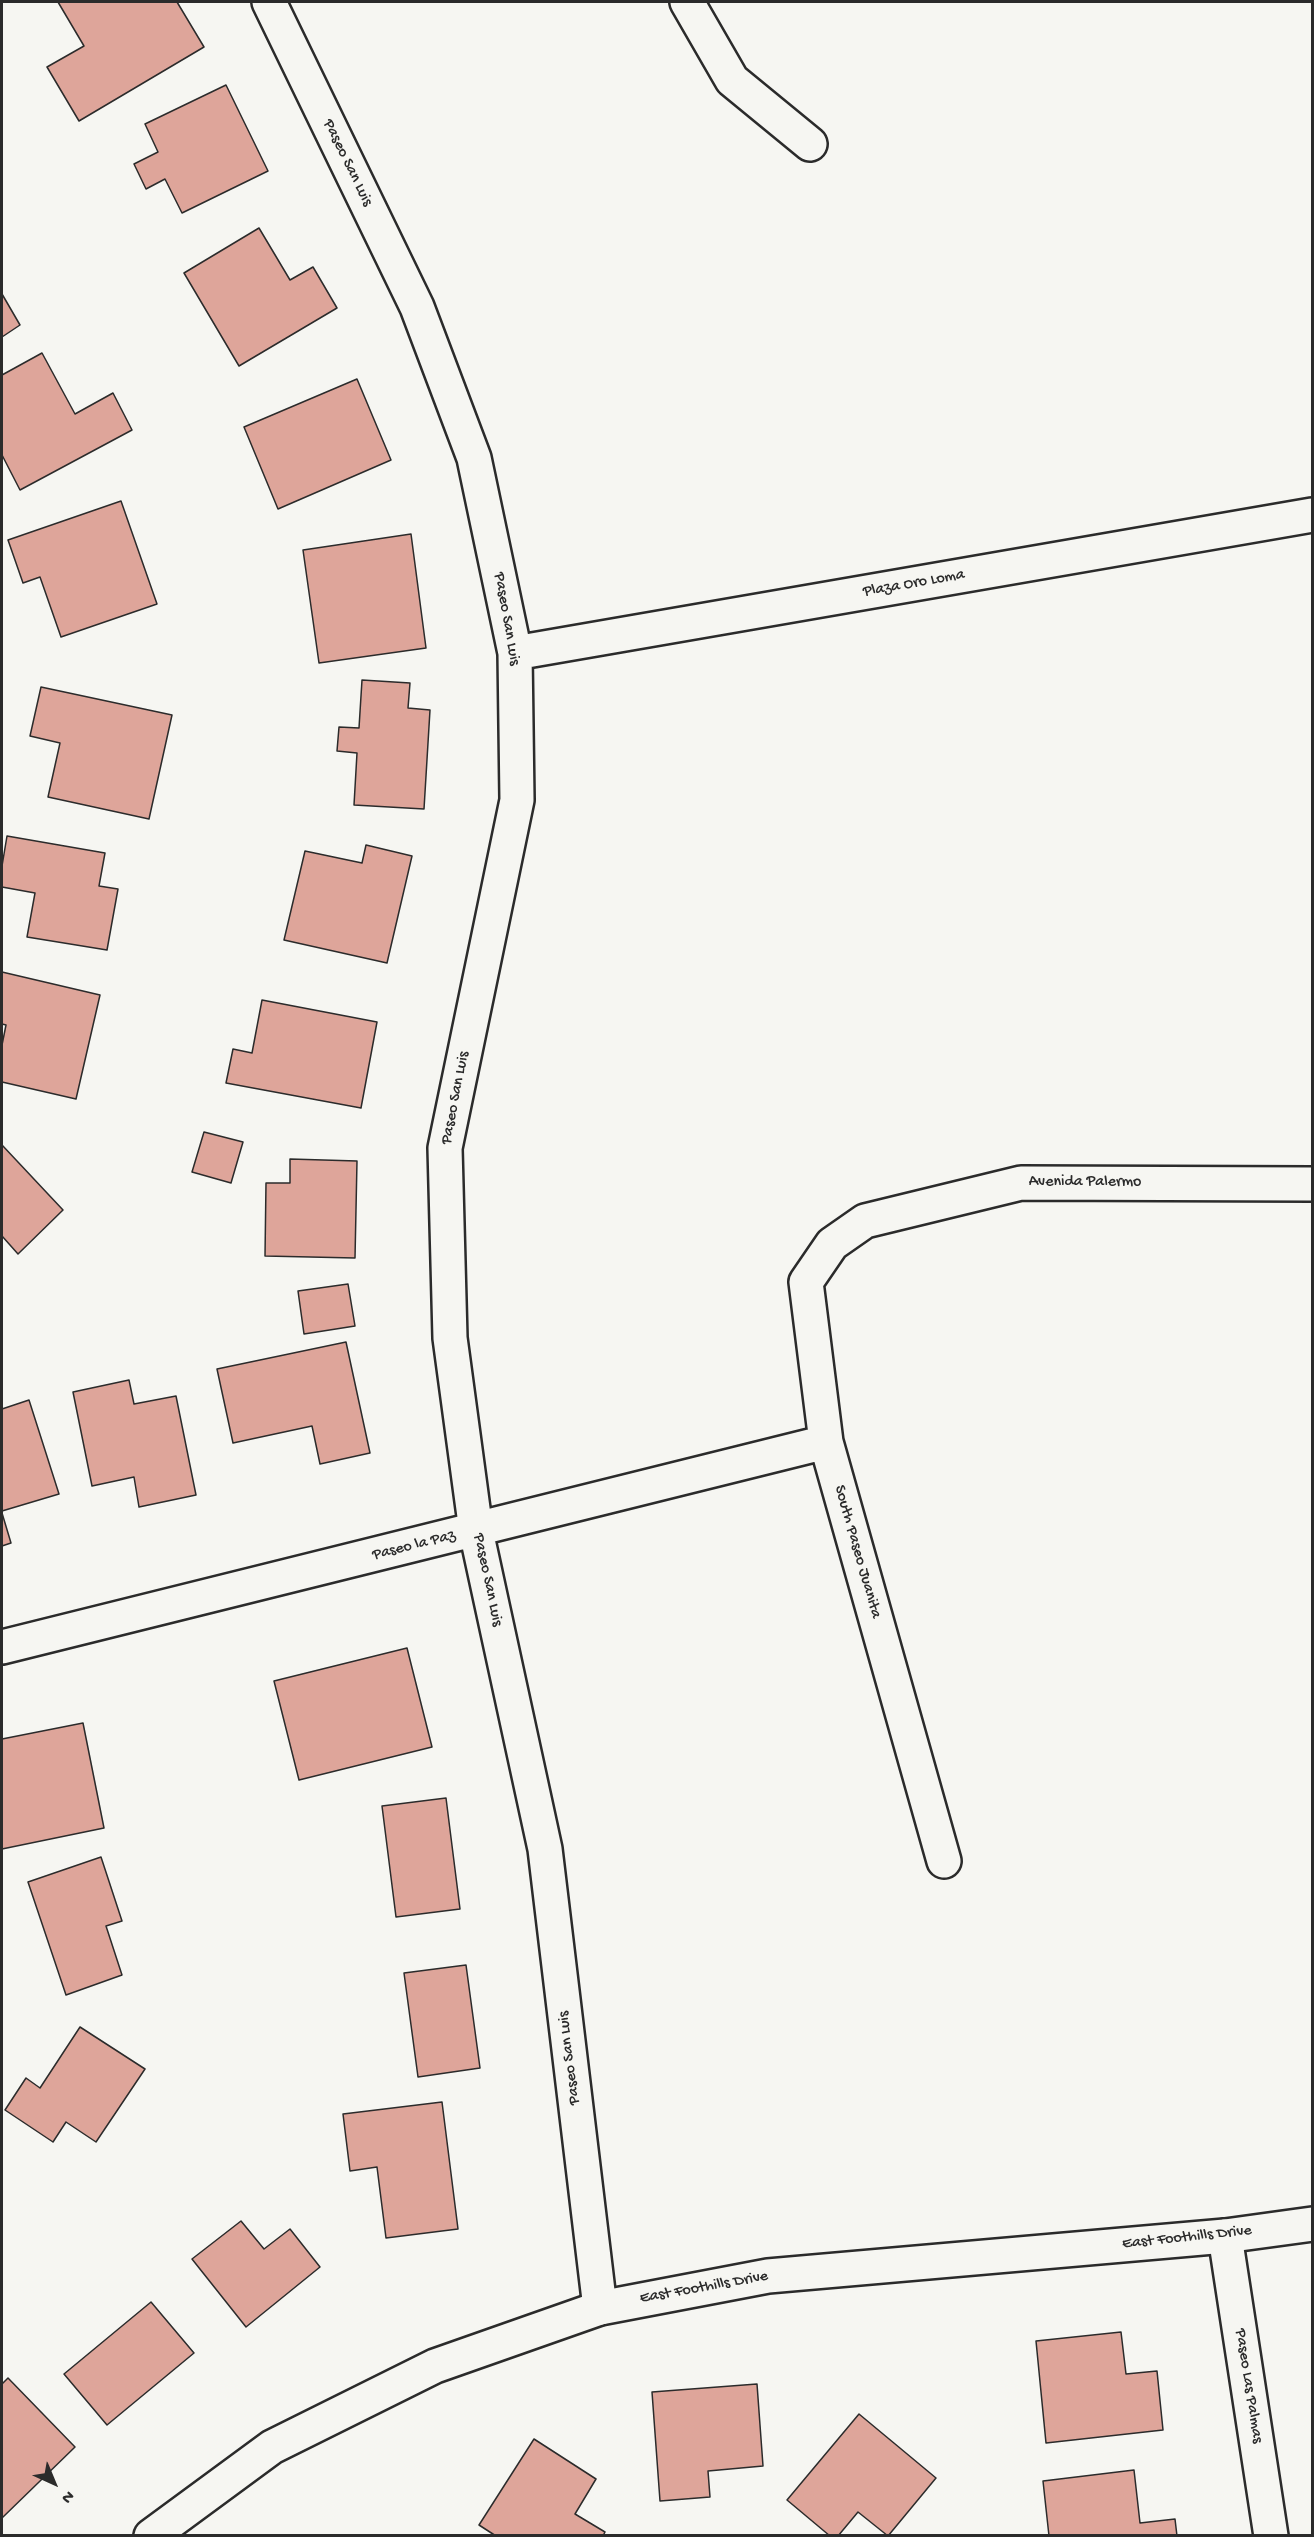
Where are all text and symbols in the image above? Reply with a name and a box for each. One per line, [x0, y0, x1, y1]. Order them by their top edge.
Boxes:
street label: Paseo San Luis [318, 116, 376, 210]
street label: Plaza Oro Loma [862, 566, 966, 602]
street label: Paseo San Luis [488, 571, 524, 667]
street label: Paseo San Luis [438, 1050, 474, 1146]
street label: Avenida Palermo [1029, 1173, 1141, 1193]
street label: South Paseo Juanita [829, 1483, 885, 1621]
street label: Paseo la Paz [370, 1526, 458, 1566]
street label: Paseo San Luis [468, 1532, 506, 1628]
street label: Paseo San Luis [555, 2010, 585, 2106]
street label: East Foothills Drive [1121, 2222, 1253, 2254]
street label: East Foothills Drive [638, 2267, 770, 2309]
street label: Paseo Las Palmas [1229, 2327, 1267, 2445]
north arrow [24, 2453, 84, 2513]
text: N [56, 2486, 77, 2507]

